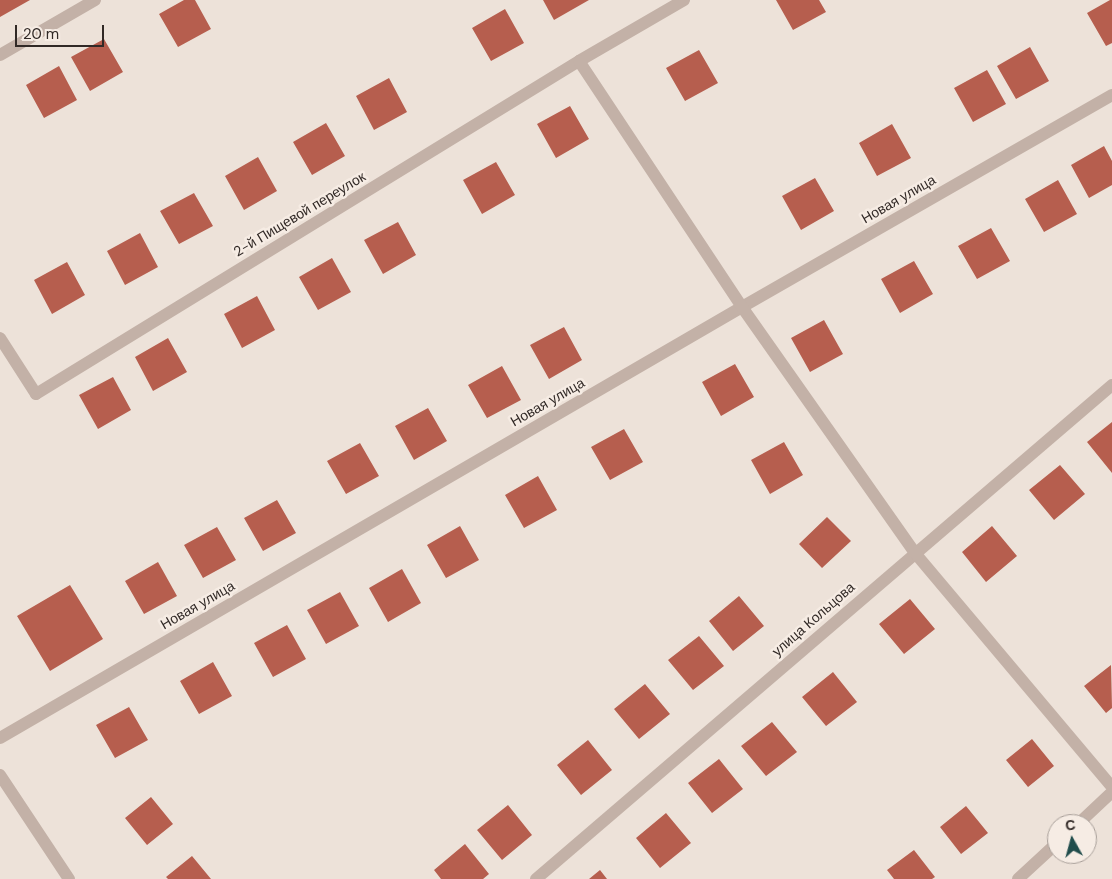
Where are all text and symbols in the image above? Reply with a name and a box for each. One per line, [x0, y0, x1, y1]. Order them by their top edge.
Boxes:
scale bar [18, 15, 106, 47]
text: 20 m [23, 24, 59, 44]
street label: 2-й Пищевой переулок [231, 169, 369, 261]
street label: Новая улица [859, 172, 939, 228]
street label: Новая улица [508, 375, 588, 431]
street label: Новая улица [158, 578, 238, 634]
street label: улица Кольцова [769, 580, 859, 660]
north arrow [1047, 814, 1097, 864]
text: С [1064, 816, 1076, 835]

